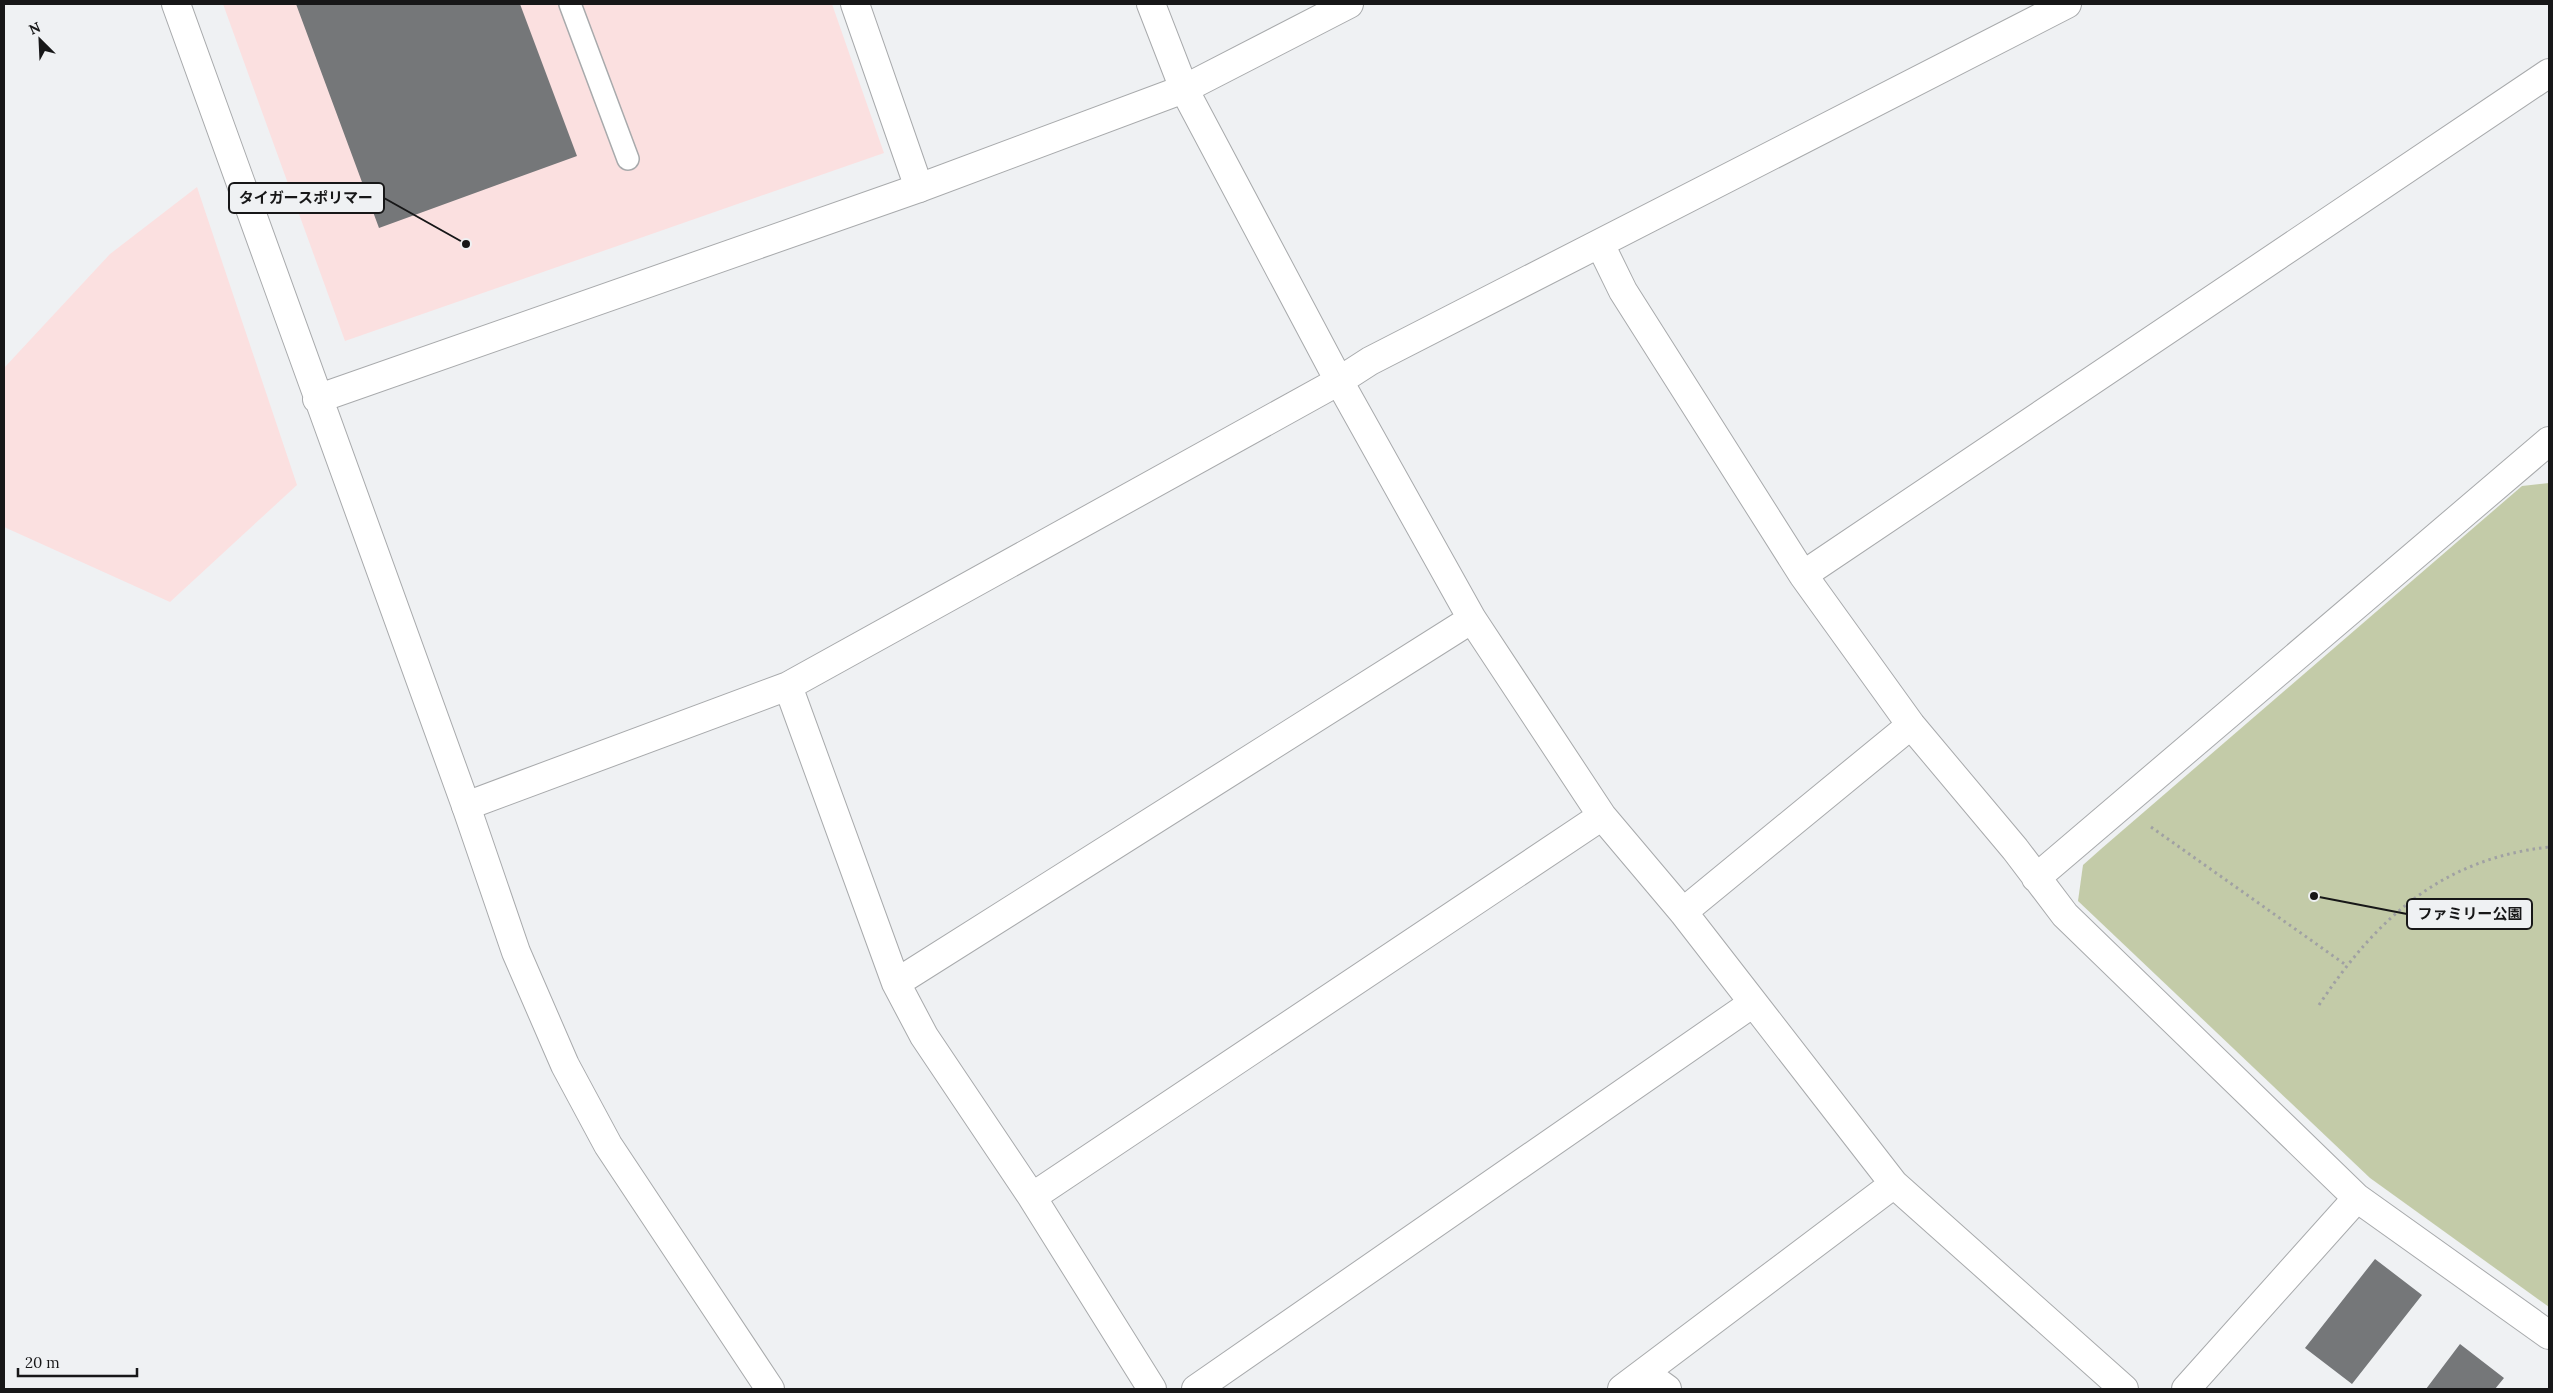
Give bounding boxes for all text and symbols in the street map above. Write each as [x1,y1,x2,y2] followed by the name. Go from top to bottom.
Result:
[15,15,65,65] north arrow
[26,18,43,39] text: N
[229,183,384,213] callout: タイガースポリマー
[239,188,373,207] text: タイガースポリマー
[2407,899,2532,929] callout: ファミリー公園
[2417,904,2523,923] text: ファミリー公園
[18,1346,136,1378] scale bar
[25,1353,60,1372] text: 20 m

